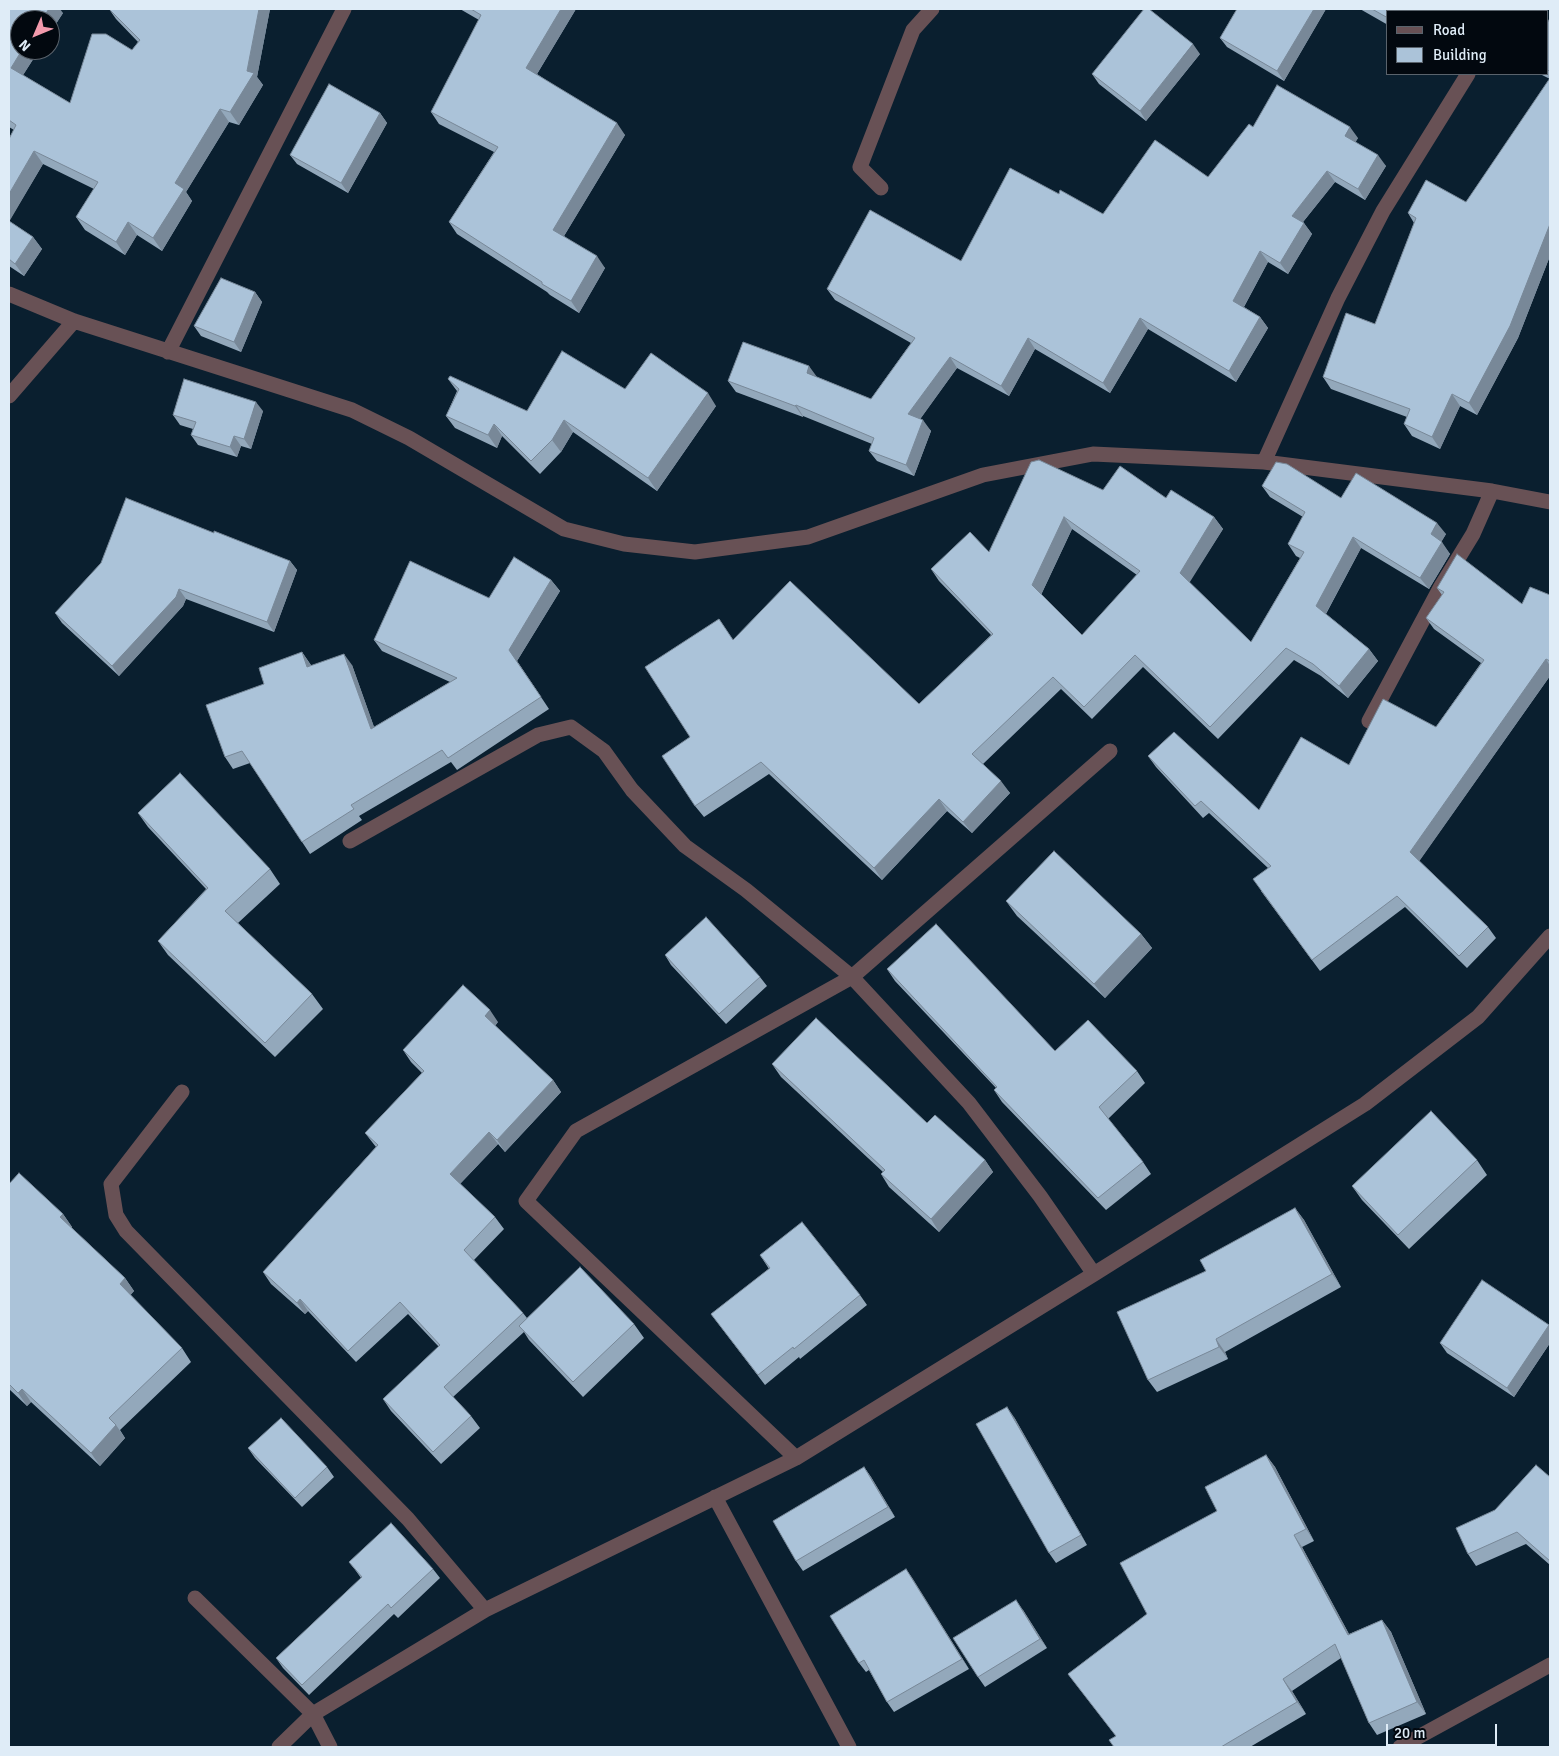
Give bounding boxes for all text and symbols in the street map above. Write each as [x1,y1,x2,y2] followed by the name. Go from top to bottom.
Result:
[10,10,60,60] north arrow
[1386,10,1549,75] legend
[1433,21,1465,39] text: Road
[15,36,34,55] text: N
[1433,46,1487,64] text: Building
[1389,1714,1500,1746] scale bar
[1394,1724,1425,1742] text: 20 m

